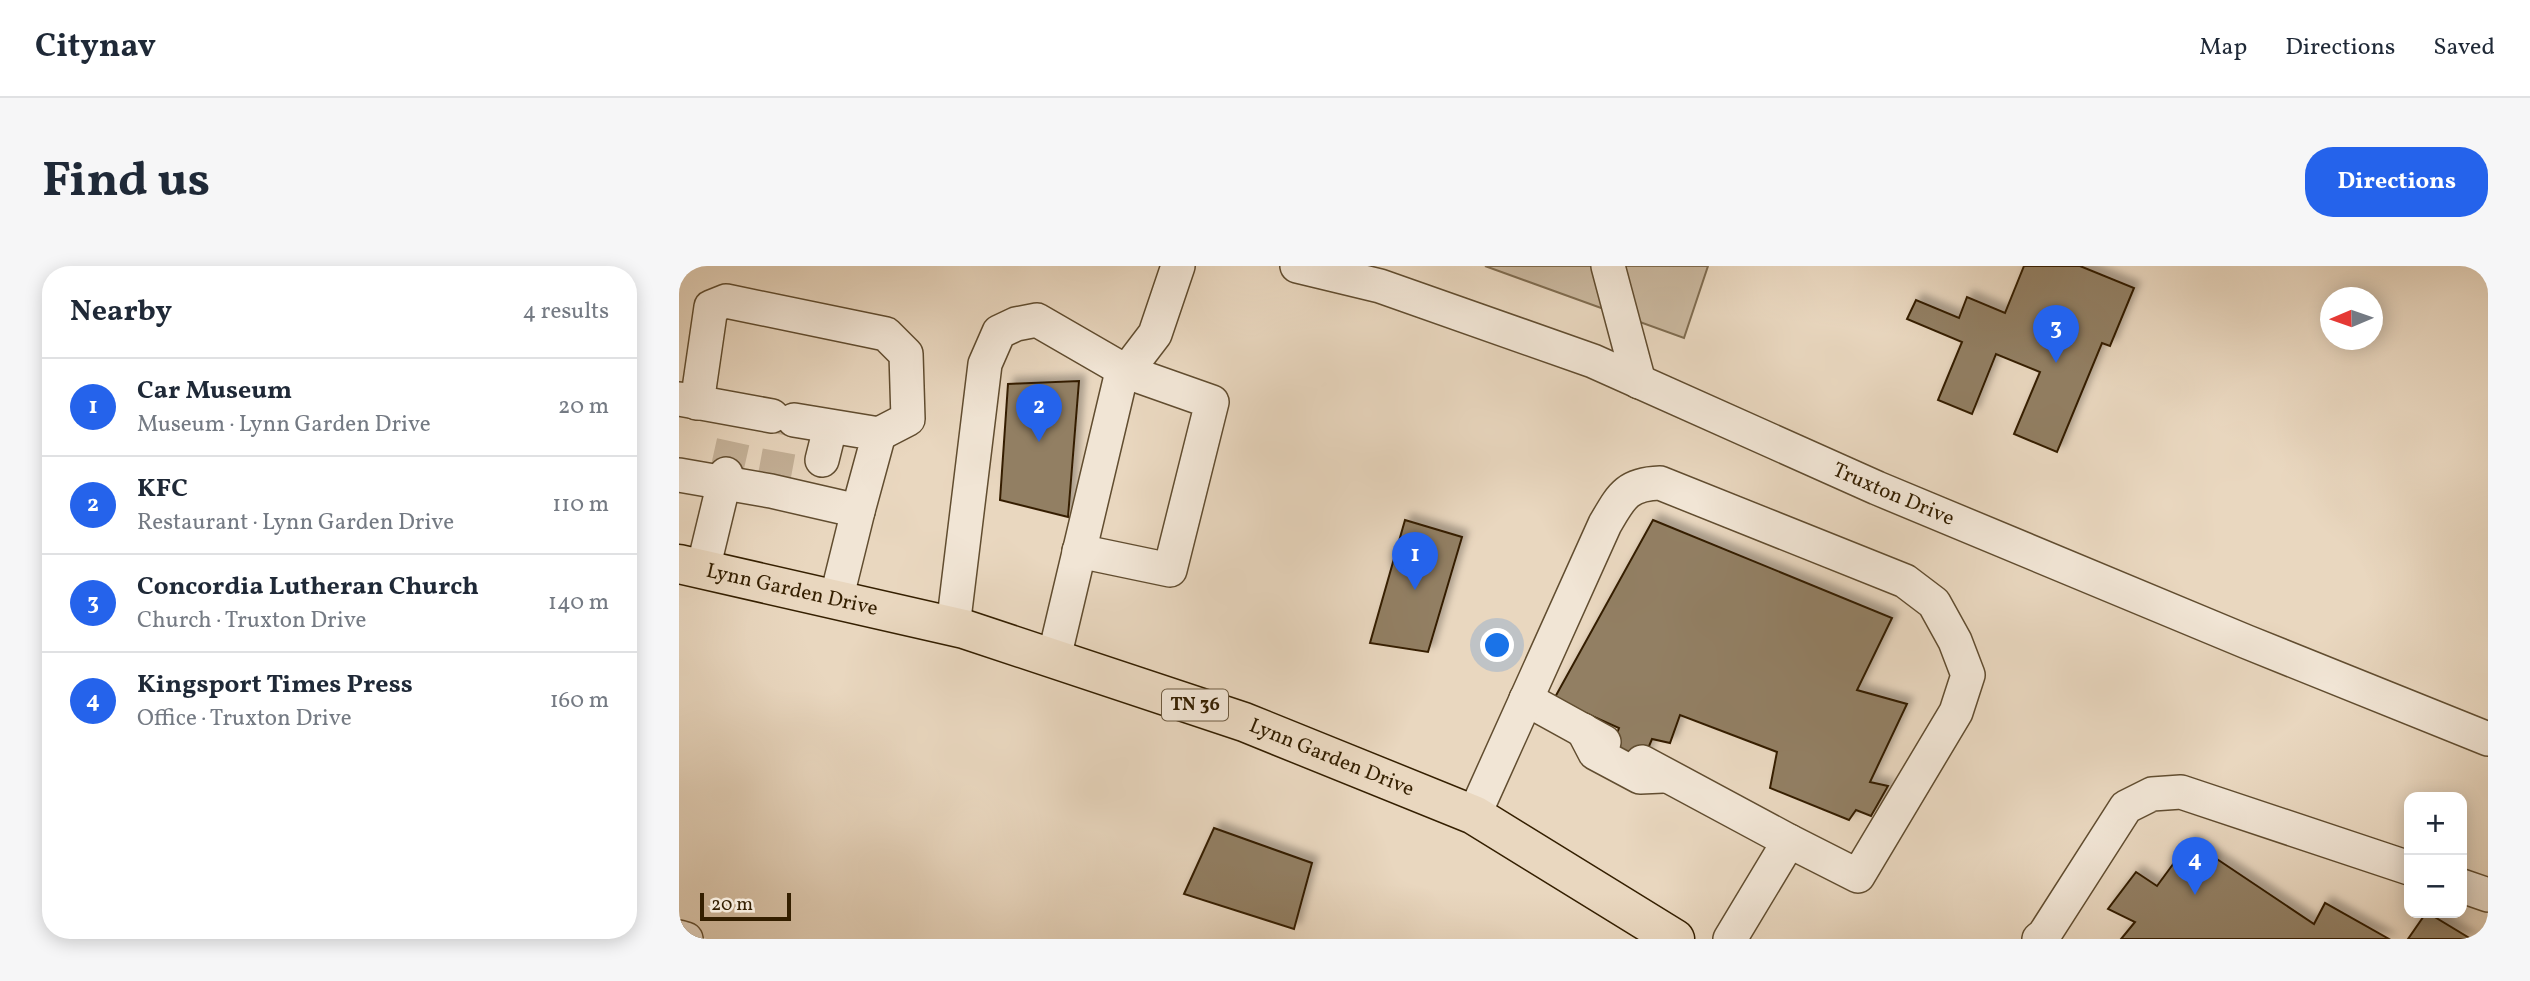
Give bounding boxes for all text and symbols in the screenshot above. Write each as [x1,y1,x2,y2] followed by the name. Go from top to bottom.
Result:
[35,25,156,71] text: Citynav
[2199,31,2247,65] text: Map
[2285,31,2395,65] text: Directions
[2433,31,2495,65] text: Saved
[2305,147,2488,217] button: Directions
[42,148,210,217] text: Find us
[2320,287,2383,350] north arrow
[70,291,172,333] text: Nearby
[523,296,609,328] text: 4 results
[2033,305,2079,363] pin: 3
[137,373,292,409] text: Car Museum
[1016,384,1062,442] pin: 2
[88,391,98,423] text: 1
[558,391,609,423] text: 20 m
[137,409,431,441] text: Museum · Lynn Garden Drive
[1828,456,1959,533] street label: Truxton Drive
[137,471,188,507] text: KFC
[87,489,99,521] text: 2
[552,489,609,521] text: 110 m
[137,507,454,539] text: Restaurant · Lynn Garden Drive
[1392,532,1438,590] pin: 1
[703,556,881,623] street label: Lynn Garden Drive
[137,569,479,605] text: Concordia Lutheran Church
[87,587,99,619] text: 3
[548,587,609,619] text: 140 m
[137,605,366,637] text: Church · Truxton Drive
[1480,628,1514,662] your location
[137,667,413,703] text: Kingsport Times Press
[86,685,100,717] text: 4
[550,685,609,717] text: 160 m
[1162,690,1228,720] road number: TN 36
[137,703,352,735] text: Office · Truxton Drive
[1245,711,1419,804] street label: Lynn Garden Drive
[2404,792,2467,918] map controls
[2404,792,2467,855] button: +
[2172,837,2218,895] pin: 4
[2404,855,2467,918] button: −
[700,890,791,922] scale bar
[711,892,753,918] text: 20 m

